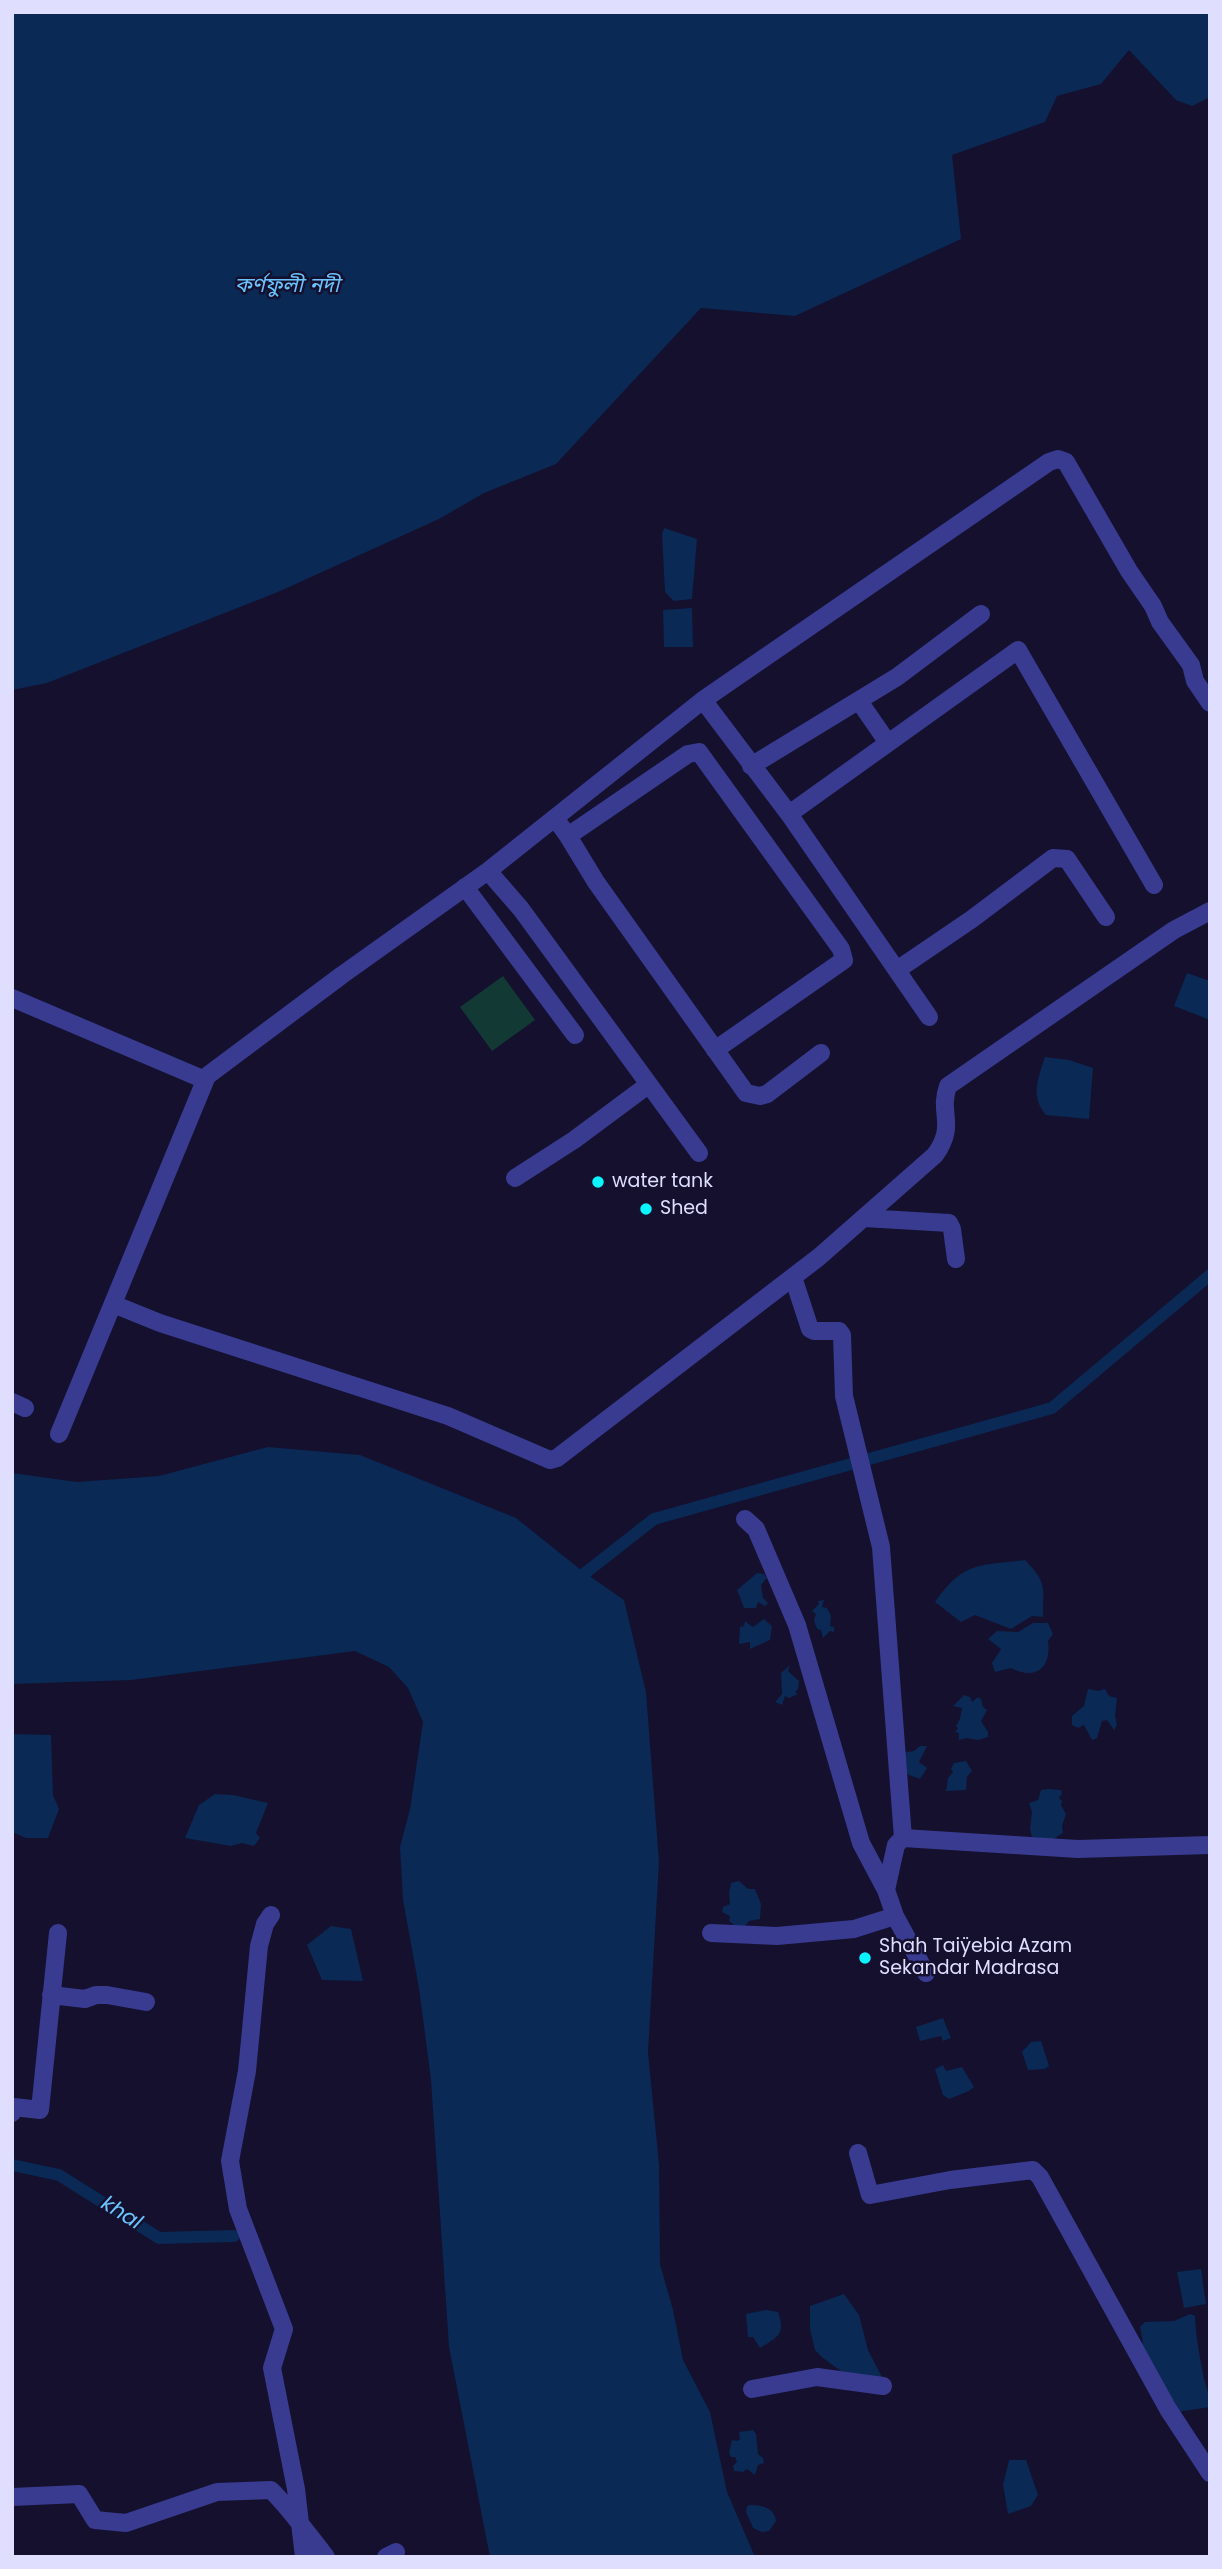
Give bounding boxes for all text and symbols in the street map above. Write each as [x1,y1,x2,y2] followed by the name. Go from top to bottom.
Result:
[235,274,339,300] water label: কর্ণফুলী নদী
[612,1171,713,1193] place label: water tank
[590,1174,606,1190] marker: water tank
[660,1198,708,1220] place label: Shed
[638,1201,654,1217] marker: Shed
[879,1936,1072,1980] place label: Shah Taiÿebia Azam Sekandar Madrasa
[857,1950,873,1966] marker: Shah Taiÿebia Azam Sekandar Madrasa
[96,2192,146,2236] water label: khal

